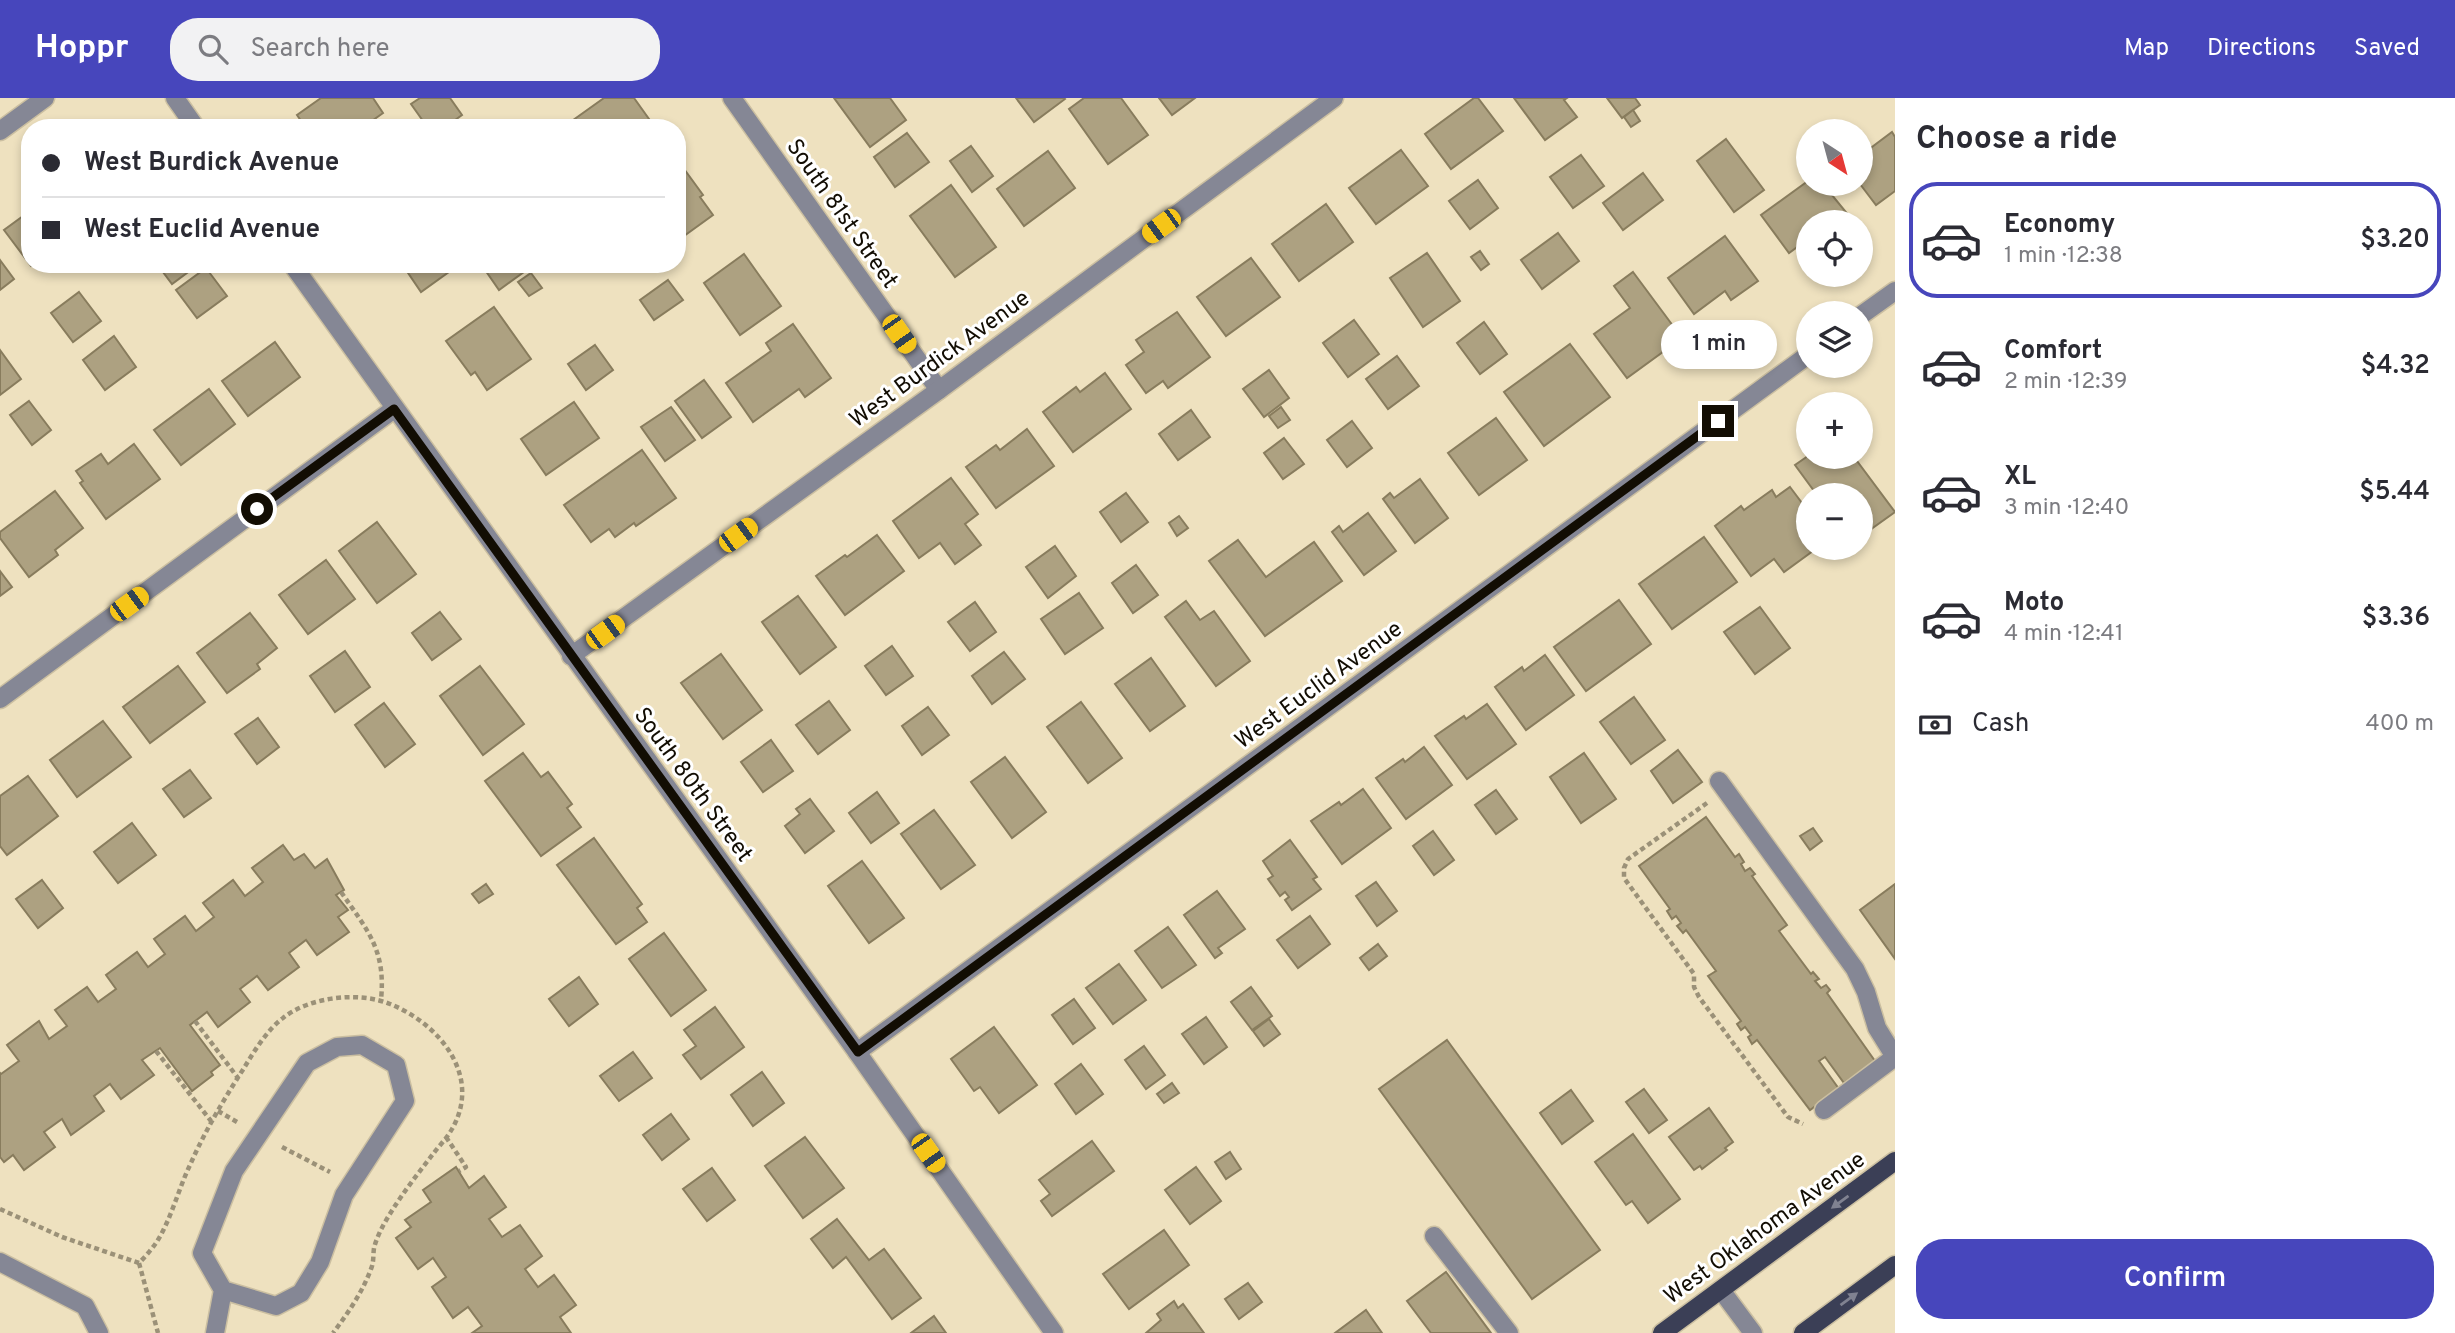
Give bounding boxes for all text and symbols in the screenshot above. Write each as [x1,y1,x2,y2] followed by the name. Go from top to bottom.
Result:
[170,18,660,81] search box
[35,28,128,70] text: Hoppr
[194,30,232,68] icon: search
[250,33,389,66] text: Search here
[2124,34,2169,64] text: Map
[2207,34,2316,64] text: Directions
[2354,34,2420,64] text: Saved
[1796,119,1872,196] north arrow
[1796,119,1873,560] map controls
[1916,120,2117,160] text: Choose a ride
[779,134,903,295] street label: South 81st Street
[84,147,339,180] text: West Burdick Avenue
[1138,205,1185,247] car
[1920,209,1983,272] icon: car
[2004,209,2115,242] text: Economy
[1796,210,1873,287] button: locate
[84,214,320,247] text: West Euclid Avenue
[2360,224,2430,257] text: $3.20
[2004,242,2123,271] text: 1 min · 12:38
[845,285,1036,435] street label: West Burdick Avenue
[1796,301,1873,378] button: layers
[879,311,920,357] car
[1660,320,1776,368] callout: 1 min
[1692,330,1746,359] text: 1 min
[1920,335,1983,398] icon: car
[2004,335,2102,368] text: Comfort
[2361,350,2430,383] text: $4.32
[2004,368,2128,397] text: 2 min · 12:39
[1796,392,1873,469] button: +
[1702,405,1734,437] route end
[1920,461,1983,524] icon: car
[2004,461,2036,494] text: XL
[2359,476,2430,509] text: $5.44
[1796,483,1873,560] button: −
[241,493,273,525] route start
[2004,494,2129,523] text: 3 min · 12:40
[715,514,762,556] car
[106,583,153,625] car
[1920,587,1983,650] icon: car
[2004,587,2064,620] text: Moto
[2362,602,2430,635] text: $3.36
[582,611,629,653] car
[1230,616,1409,757] street label: West Euclid Avenue
[2004,620,2123,649] text: 4 min · 12:41
[626,702,758,869] street label: South 80th Street
[1916,706,1954,744] icon: cash
[1972,708,2029,741] text: Cash
[2365,710,2434,739] text: 400 m
[908,1130,949,1176] car
[1659,1146,1872,1312] street label: West Oklahoma Avenue
[1831,1194,1849,1208] one-way arrow
[1916,1239,2434,1319] button: Confirm
[1840,1292,1858,1306] one-way arrow

